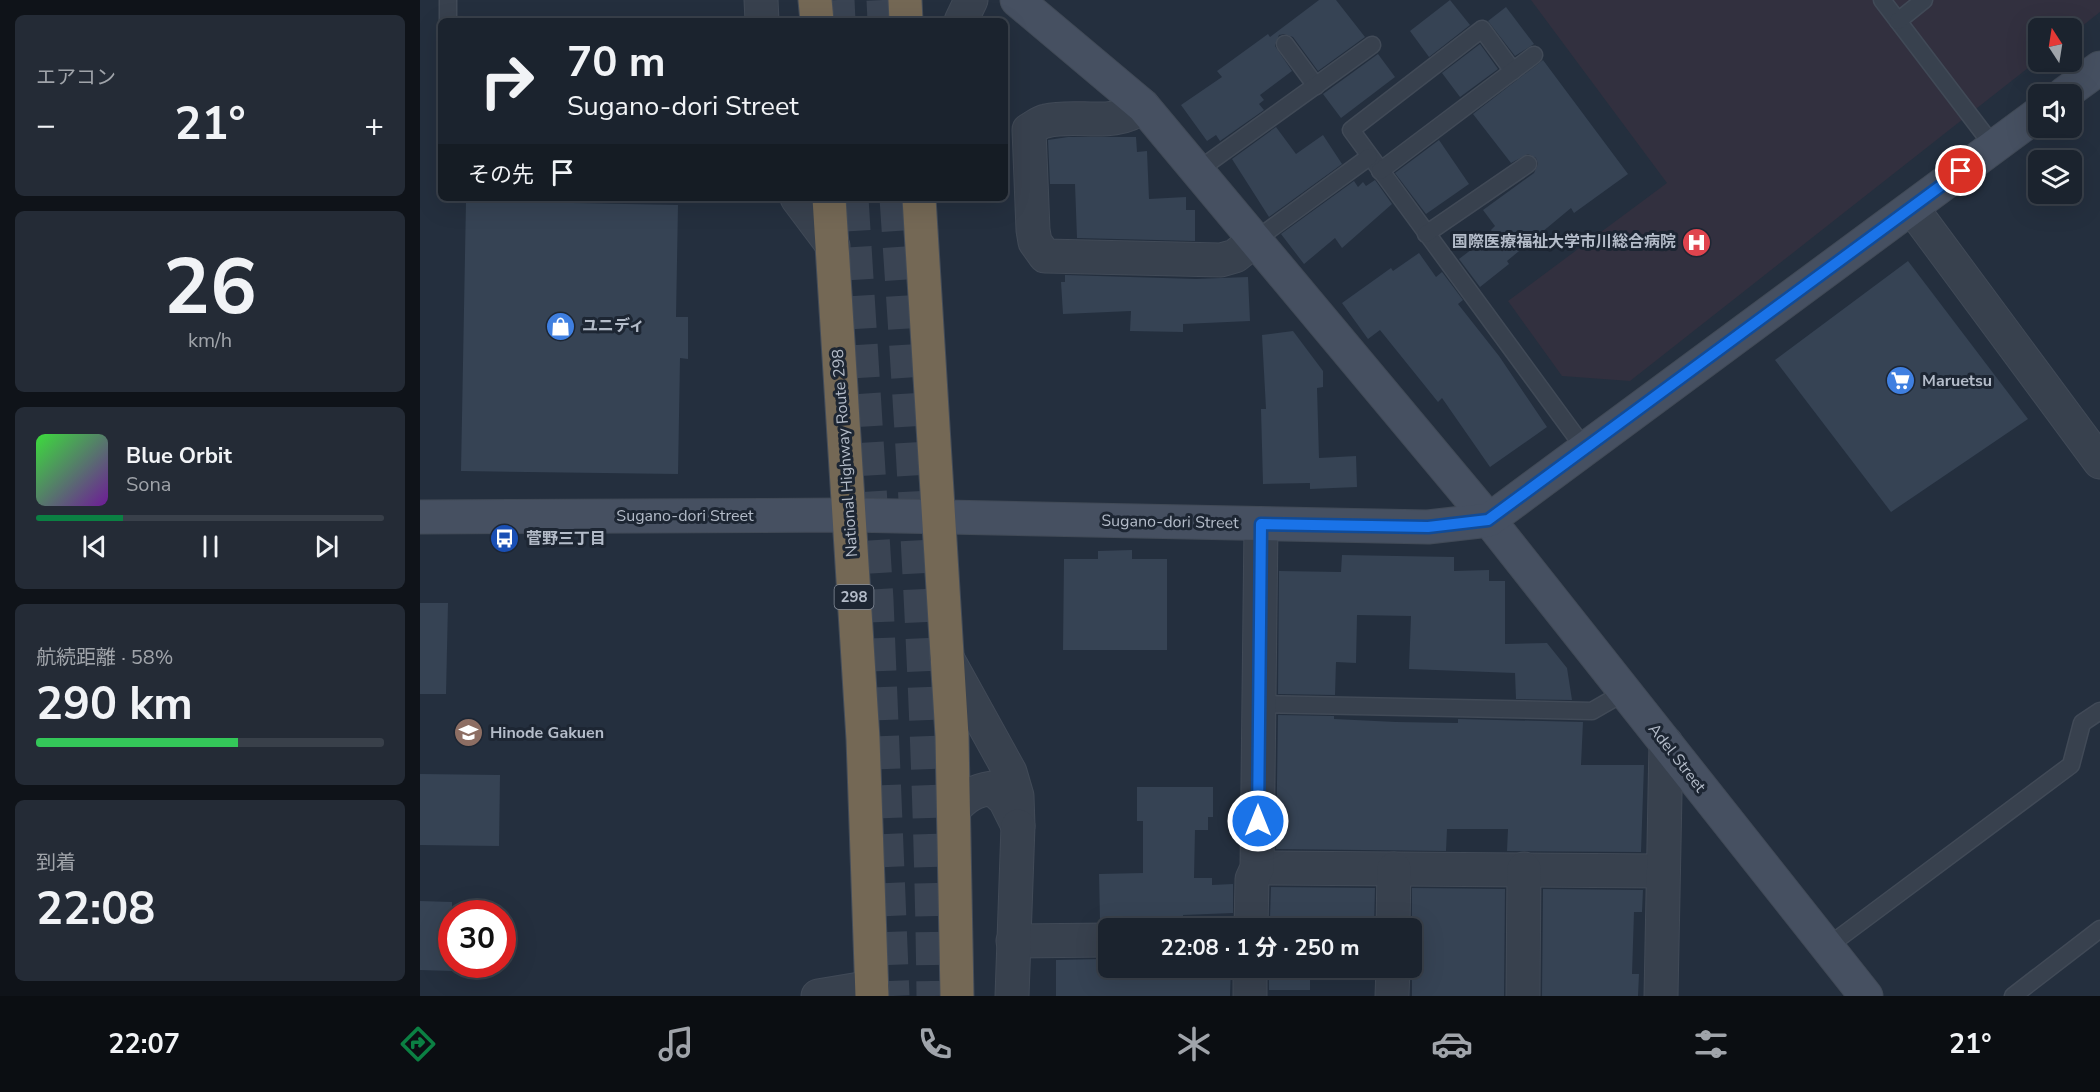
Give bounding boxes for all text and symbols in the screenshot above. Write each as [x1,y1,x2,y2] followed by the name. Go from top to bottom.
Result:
[2028,18,2082,72] north arrow
[2028,18,2082,204] map controls
[567,34,666,91] text: 70 m
[468,42,546,120] icon: right
[36,64,116,91] text: エアコン
[2028,84,2082,138] button: sound
[567,88,799,125] text: Sugano-dori Street
[174,94,246,155] text: 21°
[36,103,56,148] text: −
[364,103,384,148] text: +
[1935,145,1986,196] pin
[2028,150,2082,204] button: layers
[1944,154,1977,187] icon: arrive
[546,156,579,189] icon: arrive
[468,160,534,190] text: その先
[1681,226,1713,258] hospital icon: 国際医療福祉大学市川総合病院
[1452,231,1676,253] place label: 国際医療福祉大学市川総合病院
[163,234,257,341] text: 26
[545,310,577,342] shop icon: ユニディ
[582,315,645,337] place label: ユニディ
[188,327,232,354] text: km/h
[827,348,863,558] street label: National Highway Route 298
[1885,365,1917,397] supermarket icon: Maruetsu
[1922,370,1992,392] place label: Maruetsu
[126,441,232,471] text: Blue Orbit
[126,471,171,498] text: Sona
[616,505,754,527] street label: Sugano-dori Street
[1101,510,1239,534] street label: Sugano-dori Street
[489,523,521,555] bus stop icon: 菅野三丁目
[526,528,606,550] place label: 菅野三丁目
[78,530,111,563] icon: previous
[194,530,227,563] icon: pause
[310,530,343,563] icon: next
[834,585,874,609] road number: 298
[36,644,173,671] text: 航続距離 · 58%
[36,674,193,735] text: 290 km
[453,717,485,749] school or university icon: Hinode Gakuen
[1643,719,1711,797] street label: Adel Street
[490,722,604,744] place label: Hinode Gakuen
[1226,789,1290,853] position arrow
[36,849,76,876] text: 到着
[36,879,155,940] text: 22:08
[438,900,516,978] speed limit sign: 30
[1161,933,1359,963] text: 22:08 · 1 分 · 250 m
[397,1023,439,1065] icon: directions
[655,1023,697,1065] icon: music
[914,1023,956,1065] icon: phone
[1173,1023,1215,1065] icon: climate
[1431,1023,1473,1065] icon: car
[1690,1023,1732,1065] icon: filters
[108,1026,180,1063] text: 22:07
[1949,1026,1992,1063] text: 21°

